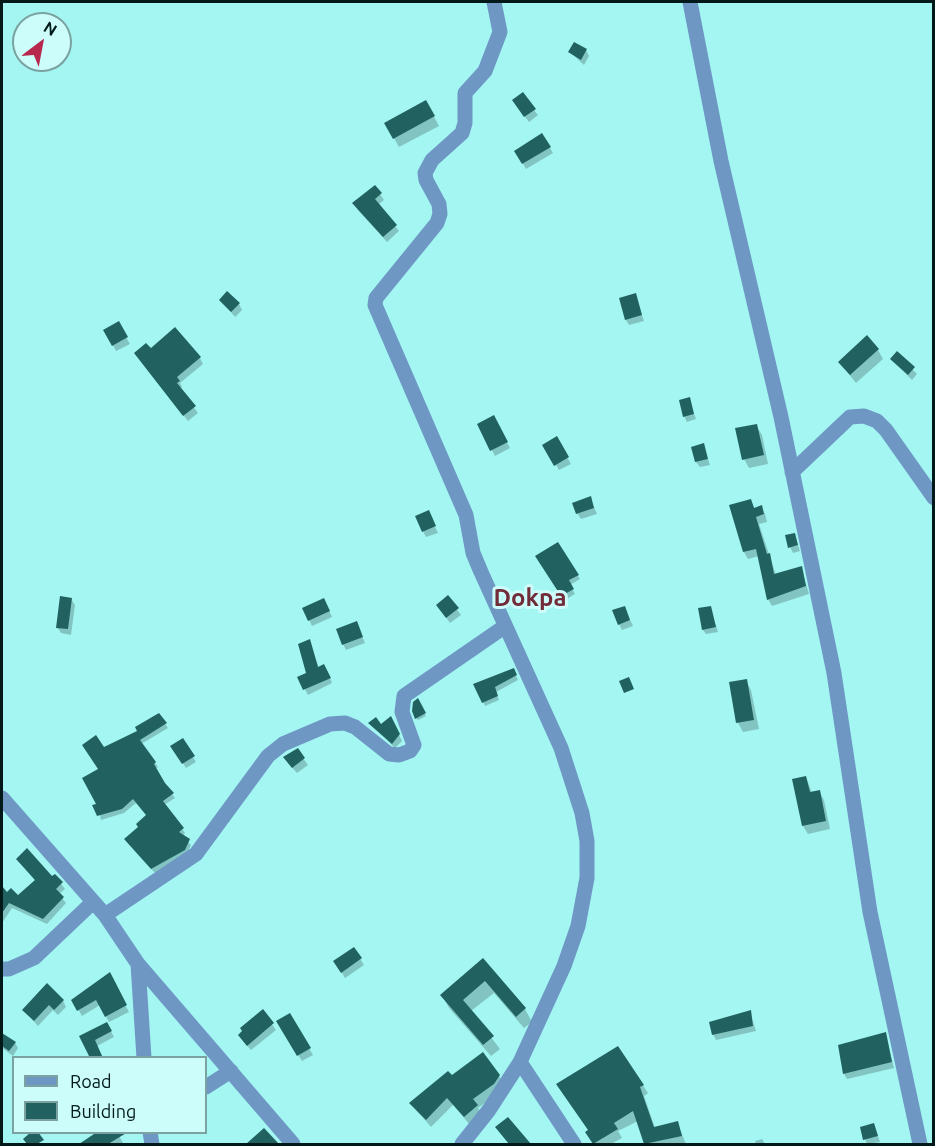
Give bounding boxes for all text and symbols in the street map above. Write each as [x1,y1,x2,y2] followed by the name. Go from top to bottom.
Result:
[12,12,72,72] north arrow
[41,18,60,39] text: N
[494,584,566,612] district label: Dokpa
[12,1056,207,1134] legend
[70,1071,112,1091] text: Road
[70,1101,136,1121] text: Building

